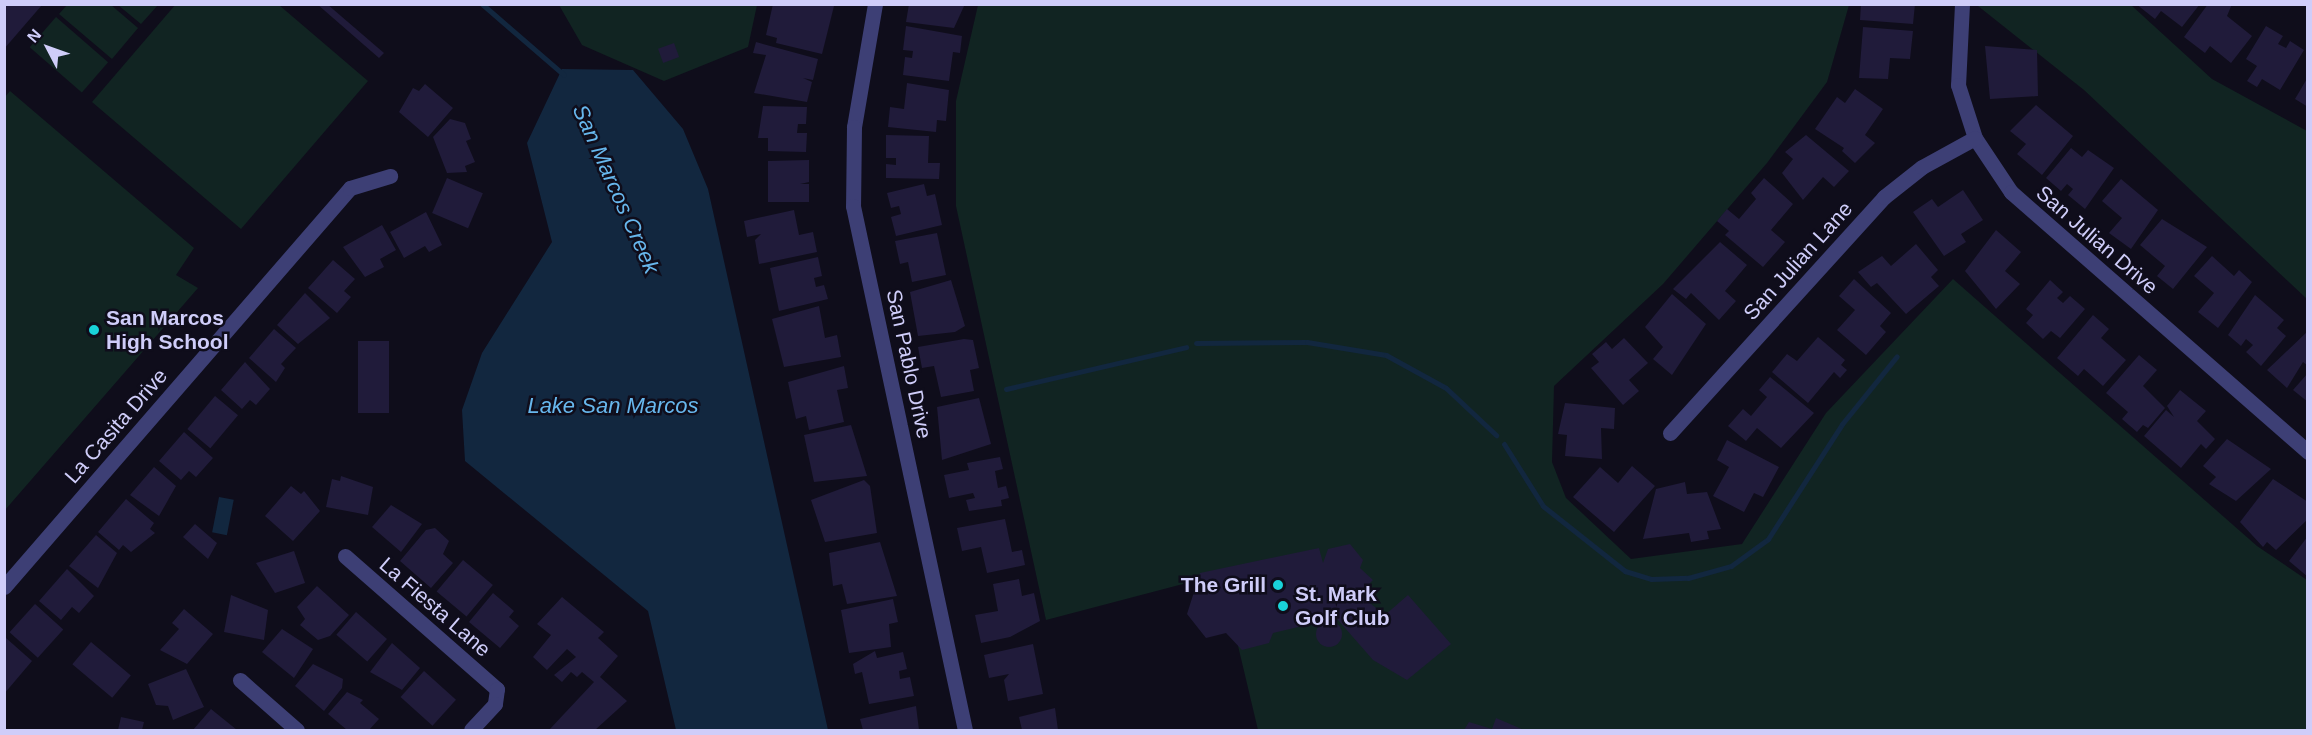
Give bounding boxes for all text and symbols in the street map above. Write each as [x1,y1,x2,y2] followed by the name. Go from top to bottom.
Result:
[18,18,78,78] north arrow
[24,26,44,46] text: N
[567,100,665,278] water label: San Marcos Creek
[2031,180,2163,300] street label: San Julian Drive
[1738,197,1858,325] street label: San Julian Lane
[881,287,937,441] street label: San Pablo Drive
[106,305,228,355] place label: San Marcos High School
[87,323,101,337] marker: San Marcos High School
[59,364,173,488] street label: La Casita Drive
[527,393,699,419] water label: Lake San Marcos
[374,552,496,662] street label: La Fiesta Lane
[1181,572,1266,598] place label: The Grill
[1271,578,1285,592] marker: The Grill
[1295,581,1389,631] place label: St. Mark Golf Club
[1276,599,1290,613] marker: St. Mark Golf Club

